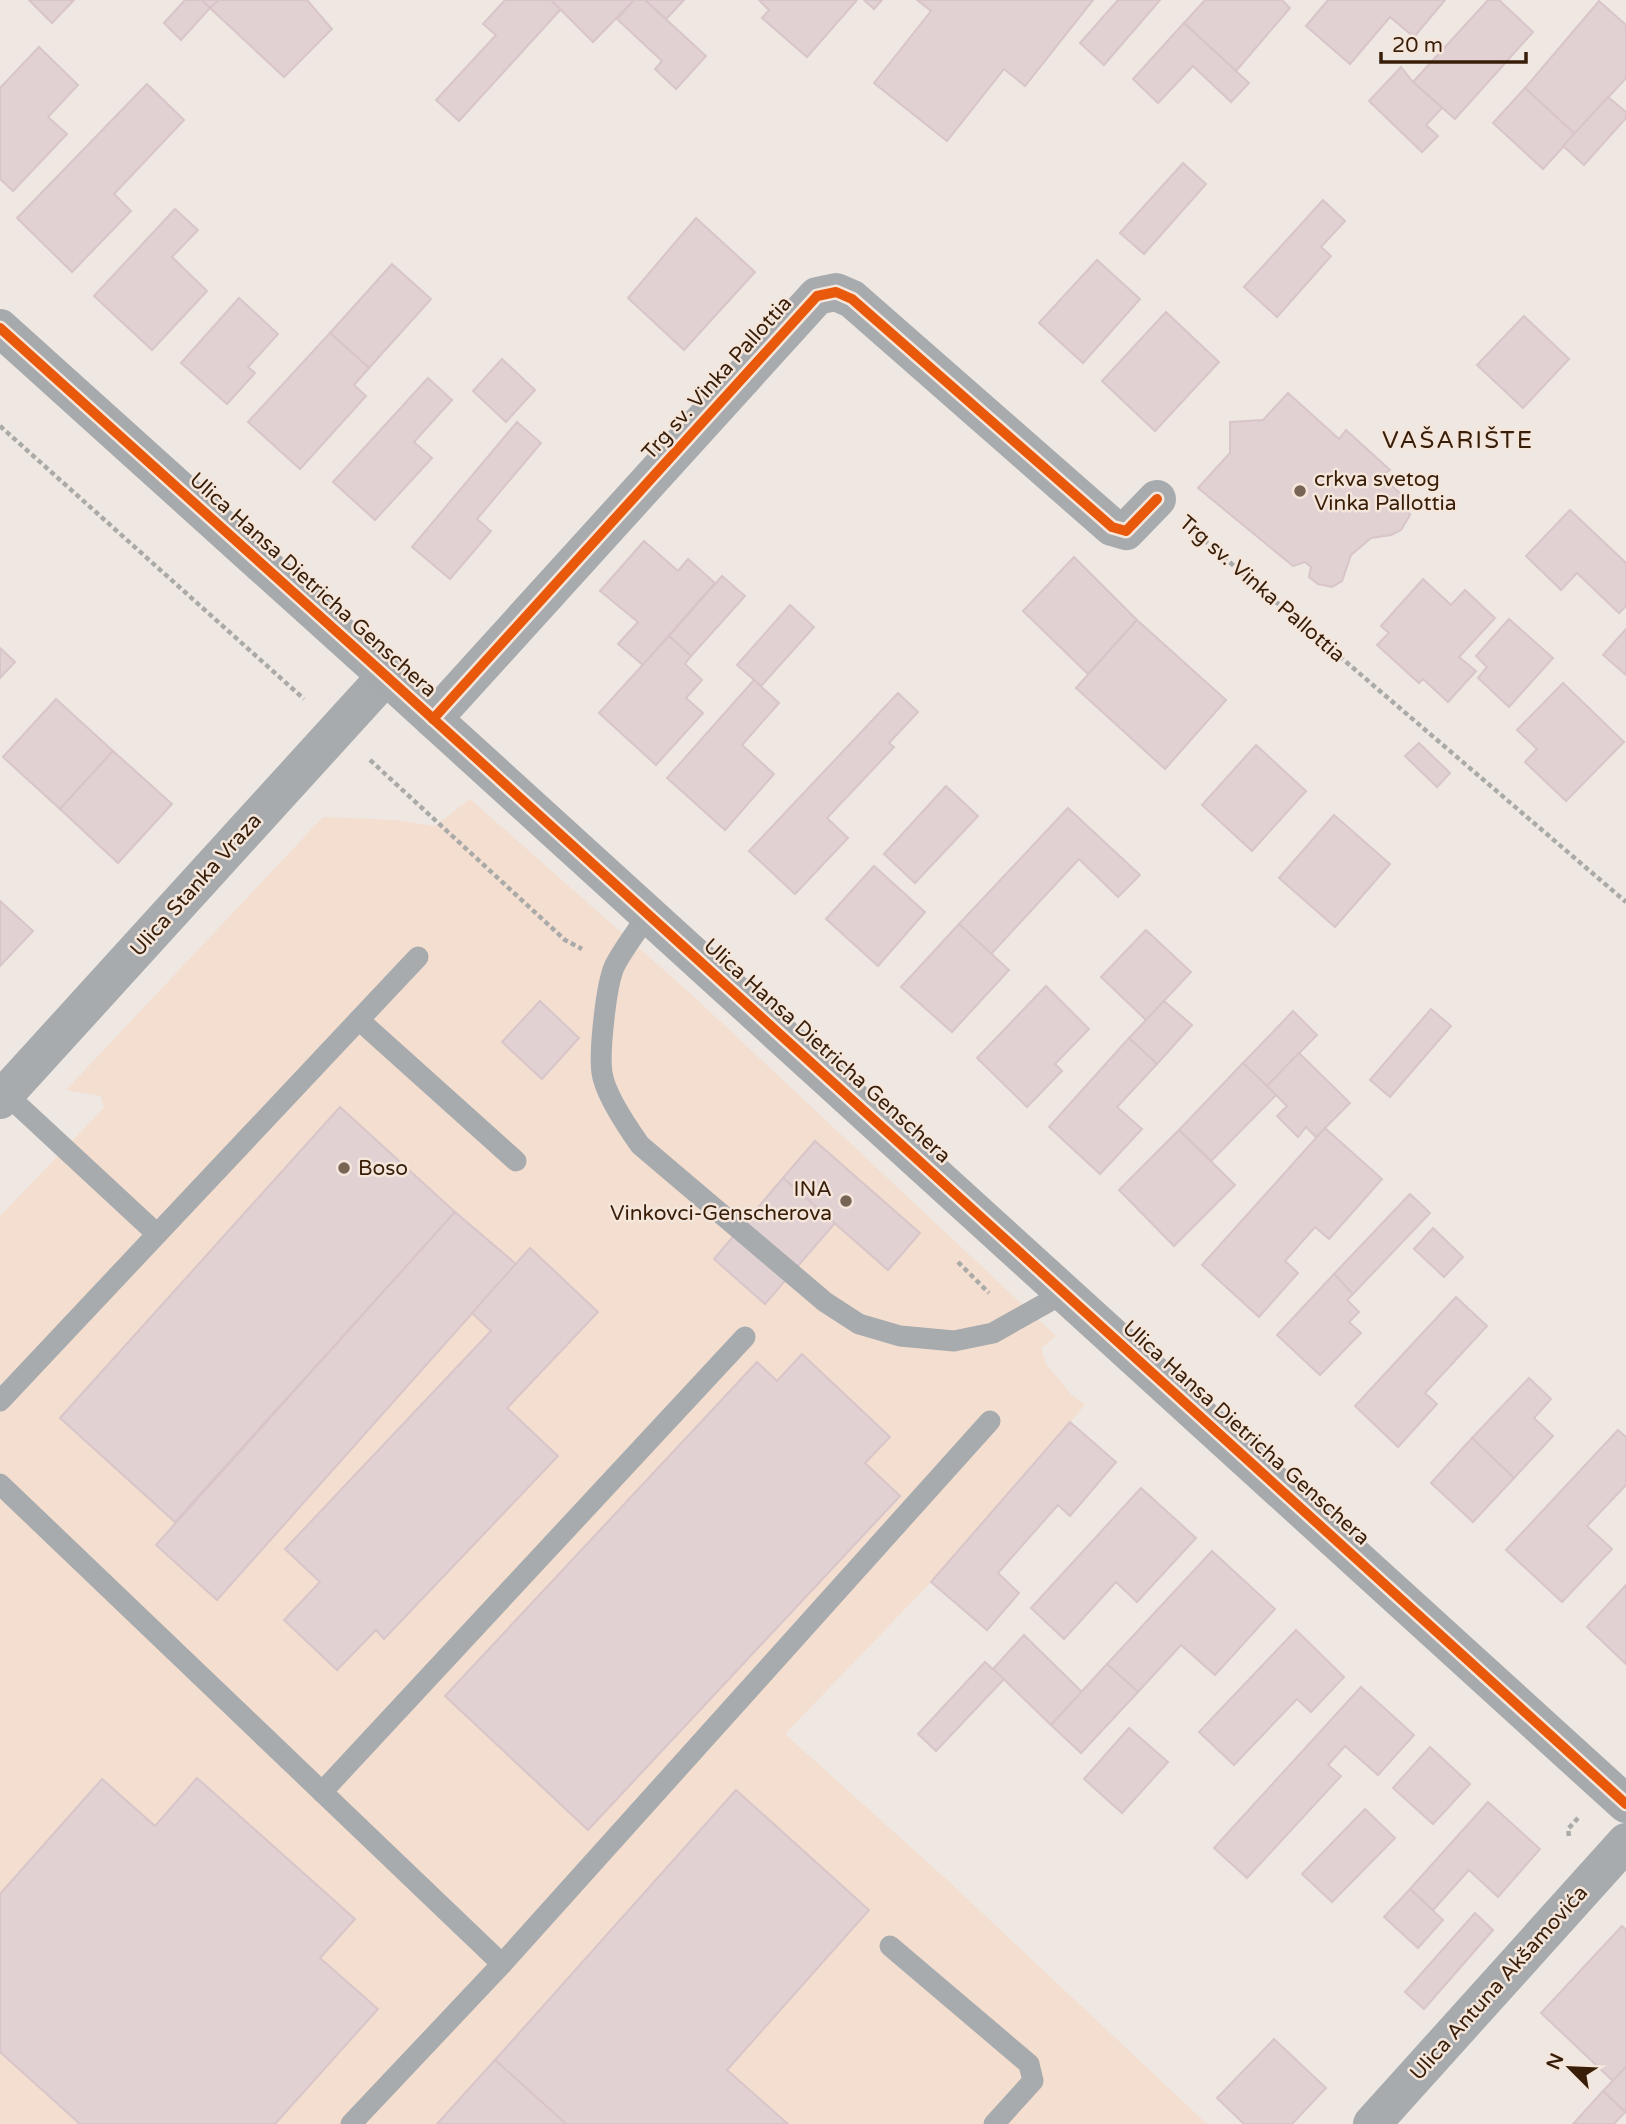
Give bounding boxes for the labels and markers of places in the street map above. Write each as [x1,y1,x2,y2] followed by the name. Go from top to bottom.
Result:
[1314,467,1456,516] place label: crkva svetog Vinka Pallottia
[1292,483,1308,499] marker: crkva svetog Vinka Pallottia
[358,1156,408,1181] place label: Boso
[336,1160,352,1176] marker: Boso
[610,1177,832,1226] place label: INA Vinkovci-Genscherova
[838,1193,854,1209] marker: INA Vinkovci-Genscherova

